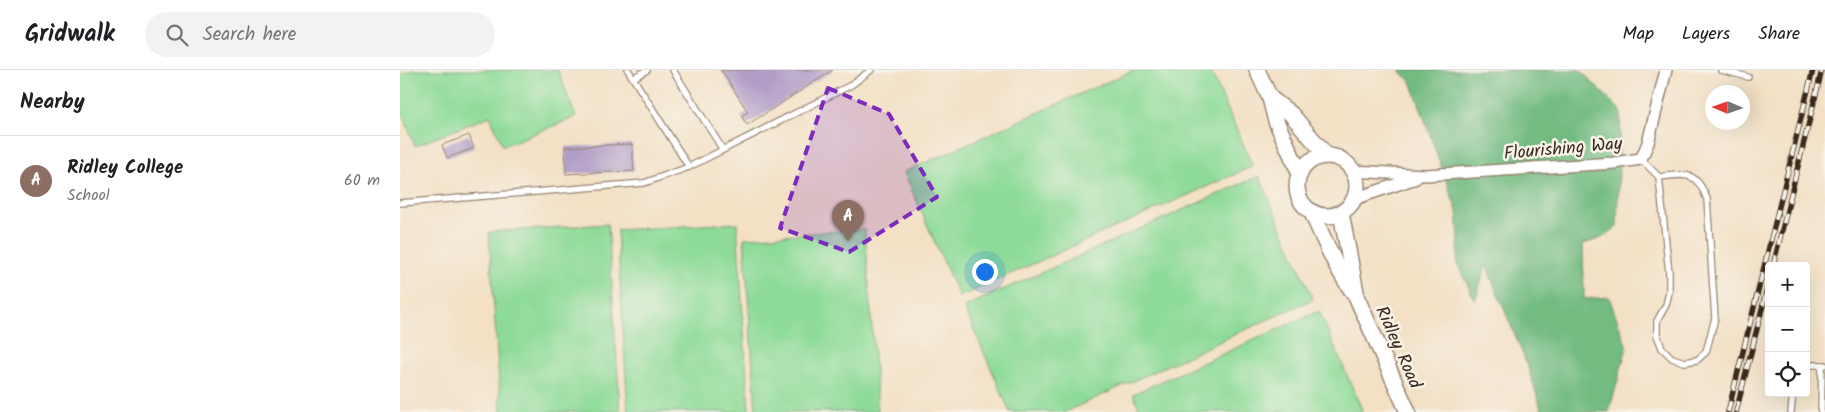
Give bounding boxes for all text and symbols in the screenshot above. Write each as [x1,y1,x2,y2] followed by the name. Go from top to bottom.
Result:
[145,12,495,57] search box
[25,15,115,54] text: Gridwalk
[203,20,296,50] text: Search here
[1623,20,1654,49] text: Map
[1682,20,1730,49] text: Layers
[1758,20,1800,49] text: Share
[163,21,191,49] icon: search
[1705,85,1750,130] north arrow
[20,86,85,119] text: Nearby
[1503,130,1624,169] street label: Flourishing Way
[67,153,183,183] text: Ridley College
[31,168,41,193] text: A
[344,168,380,193] text: 60 m
[67,183,110,208] text: School
[832,200,864,241] pin: A
[972,259,998,285] your location
[1765,262,1810,397] map controls
[1765,262,1810,307] button: +
[1366,301,1429,395] street label: Ridley Road
[1765,307,1810,352] button: −
[1765,352,1810,397] button: locate

